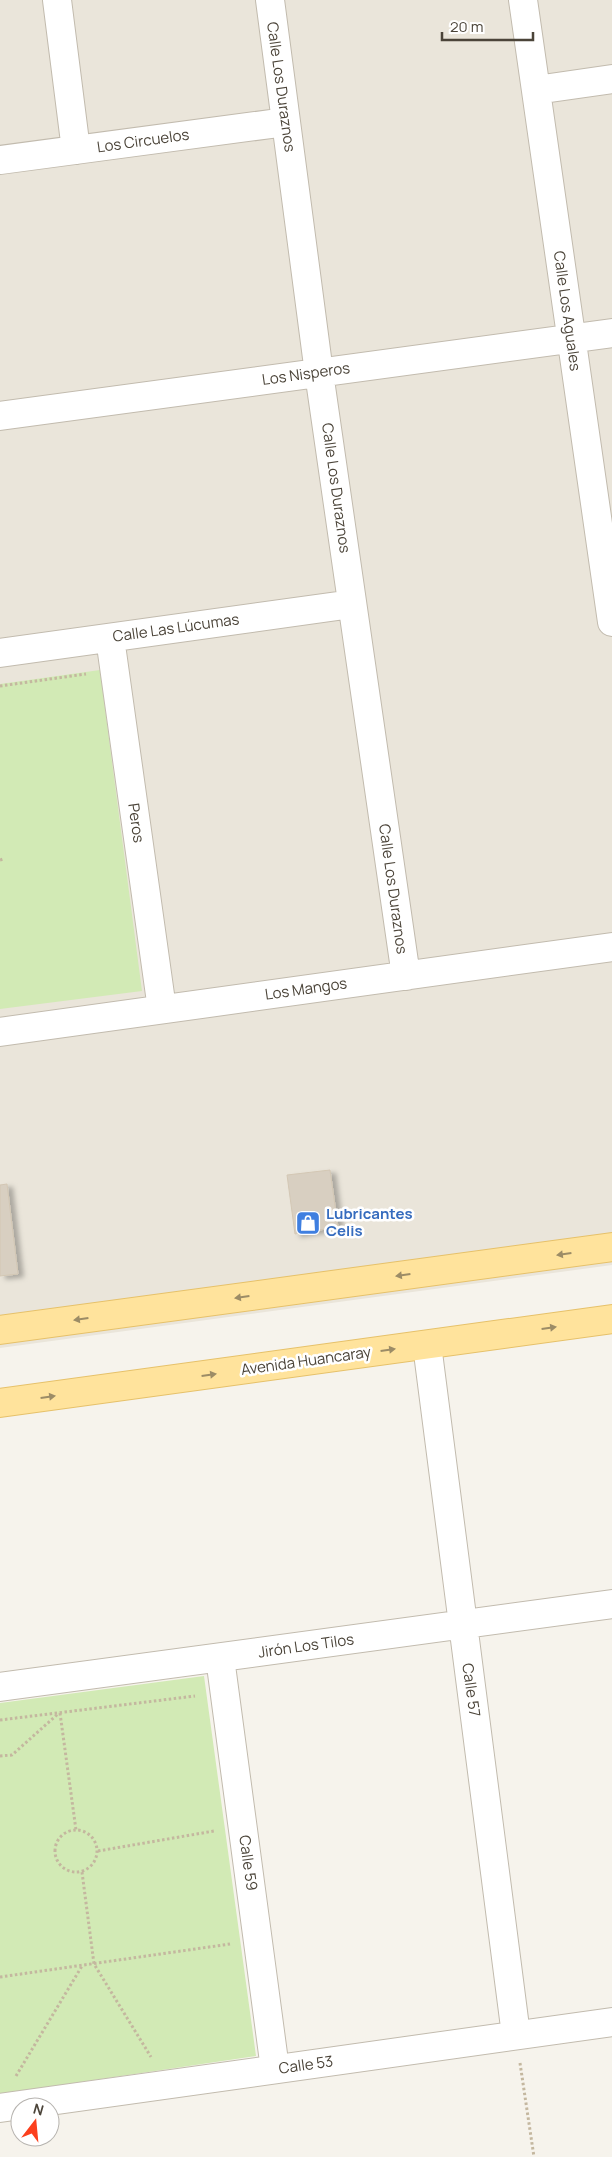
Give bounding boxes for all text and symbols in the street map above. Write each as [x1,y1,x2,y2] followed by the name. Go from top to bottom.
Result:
[442,10,533,42] scale bar
[450,16,483,37] text: 20 m
[262,21,301,153] street label: Calle Los Duraznos
[95,124,191,157] street label: Los Circuelos
[549,250,586,372] street label: Calle Los Aguales
[261,357,351,390] street label: Los Nisperos
[317,422,356,554] street label: Calle Los Duraznos
[111,608,241,647] street label: Calle Las Lúcumas
[123,802,150,844] street label: Peros
[374,823,413,955] street label: Calle Los Duraznos
[264,972,348,1005] street label: Los Mangos
[326,1203,413,1241] place label: Lubricantes Celis
[295,1210,321,1236] shop icon: Lubricantes Celis
[555,1250,571,1258] one-way arrow
[394,1272,410,1280] one-way arrow
[233,1293,249,1301] one-way arrow
[72,1315,88,1323] one-way arrow
[541,1324,557,1332] one-way arrow
[239,1341,372,1380] street label: Avenida Huancaray
[380,1346,396,1354] one-way arrow
[202,1370,218,1378] one-way arrow
[41,1392,57,1400] one-way arrow
[257,1628,355,1663] street label: Jirón Los Tilos
[457,1662,486,1718] street label: Calle 57
[234,1834,263,1892] street label: Calle 59
[277,2050,335,2079] street label: Calle 53
[10,2097,60,2147] north arrow
[31,2099,46,2120] text: N

